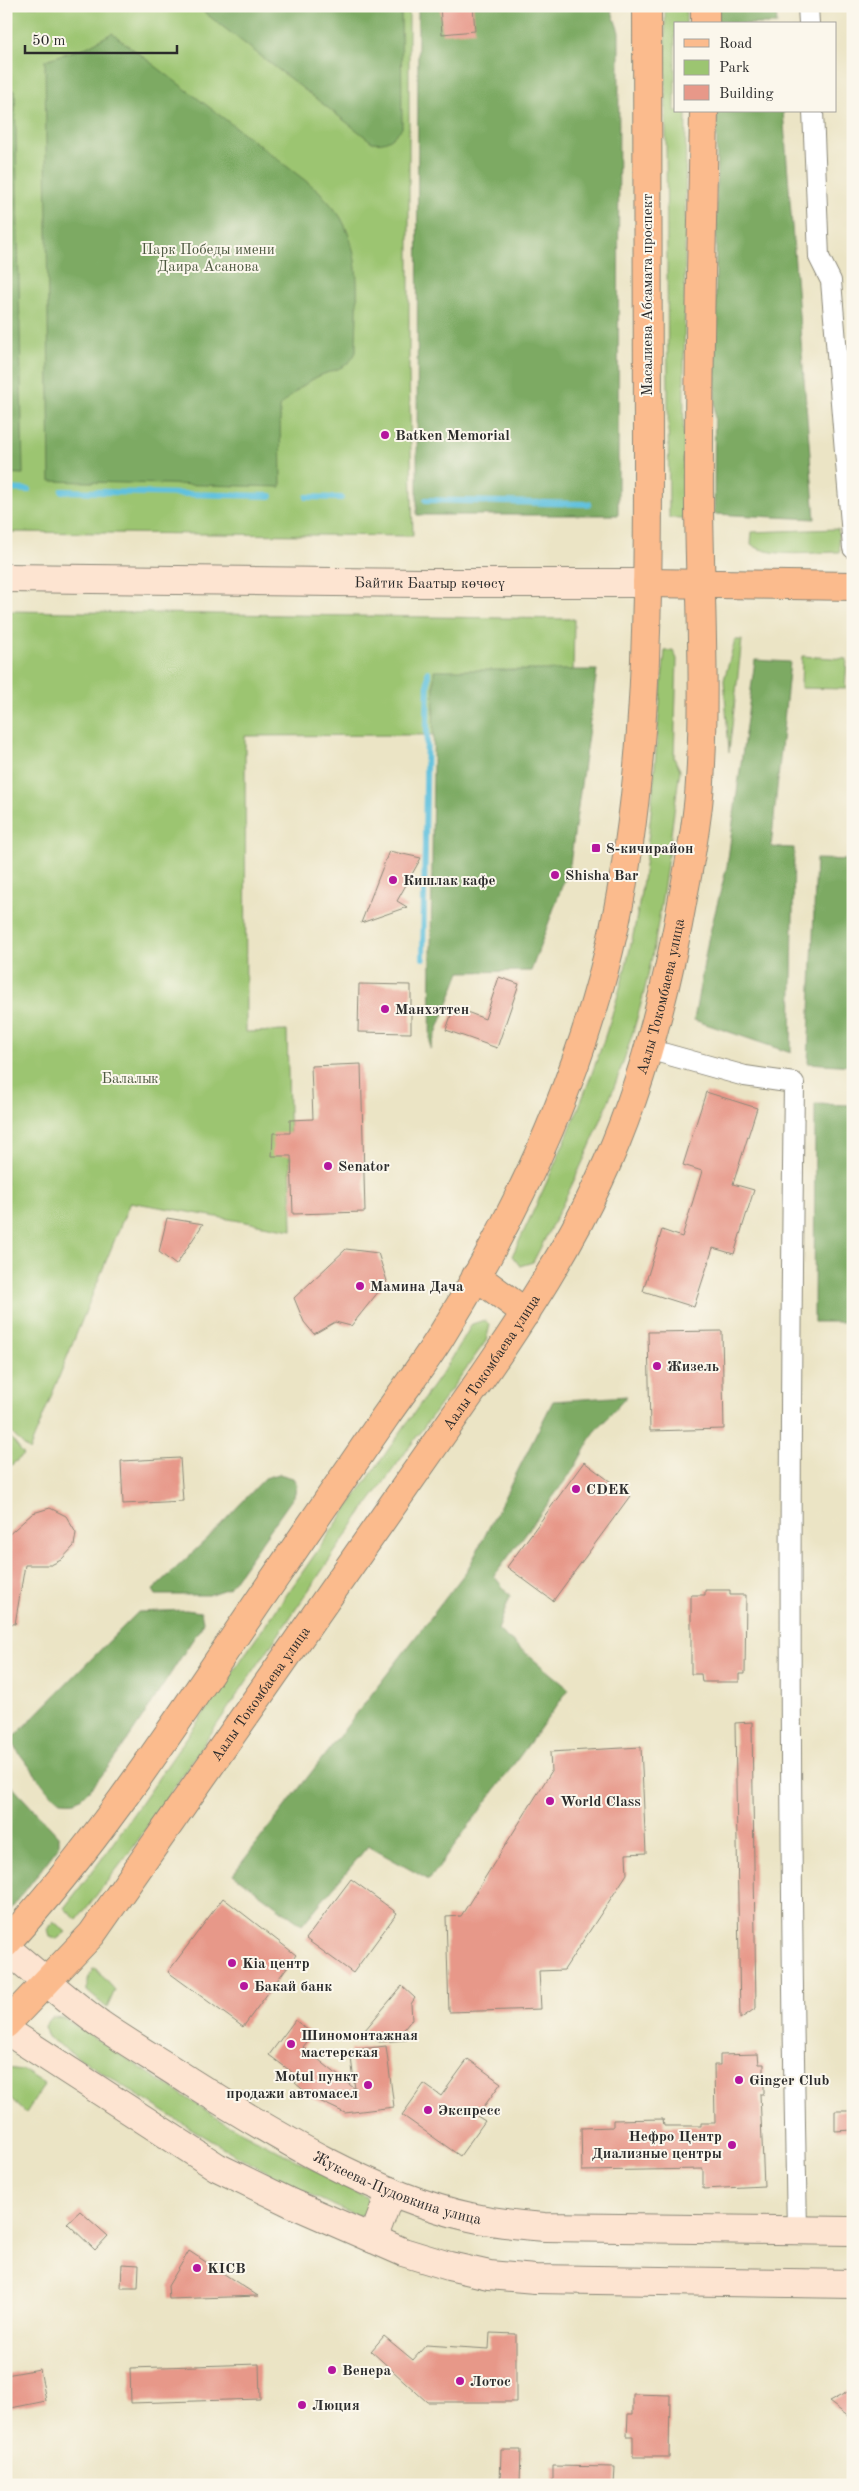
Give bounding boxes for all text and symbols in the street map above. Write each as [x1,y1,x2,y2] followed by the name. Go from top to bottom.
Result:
[25,22,178,54] scale bar
[674,22,836,112] legend
[32,34,66,49] text: 50 m
[719,37,753,52] text: Road
[719,61,750,76] text: Park
[719,87,774,102] text: Building
[641,194,656,396] street label: Масалиева Абсамата проспект
[141,243,275,275] park label: Парк Победы имени Даира Асанова
[379,429,391,441] marker: Batken Memorial
[395,429,510,444] place label: Batken Memorial
[354,576,506,592] street label: Байтик Баатыр көчөсү
[590,842,602,854] marker: 8-кичирайон
[606,842,694,857] place label: 8-кичирайон
[549,869,561,881] marker: Shisha Bar
[565,869,639,884] place label: Shisha Bar
[387,874,399,886] marker: Кишлак кафе
[403,874,496,889] place label: Кишлак кафе
[635,917,688,1077] street label: Аалы Токомбаева улица
[379,1003,391,1015] marker: Манхэттен
[395,1003,469,1018] place label: Манхэттен
[101,1072,159,1087] park label: Балалык
[322,1160,334,1172] marker: Senator
[338,1160,390,1175] place label: Senator
[354,1280,366,1292] marker: Мамина Дача
[370,1280,464,1295] place label: Мамина Дача
[441,1292,544,1434] street label: Аалы Токомбаева улица
[651,1360,663,1372] marker: Жизель
[667,1360,719,1375] place label: Жизель
[570,1483,582,1495] marker: CDEK
[586,1483,630,1498] place label: CDEK
[209,1624,314,1764] street label: Аалы Токомбаева улица
[544,1795,556,1807] marker: World Class
[560,1795,641,1810] place label: World Class
[226,1957,238,1969] marker: Kia центр
[242,1957,310,1972] place label: Kia центр
[238,1980,250,1992] marker: Бакай банк
[254,1980,332,1995] place label: Бакай банк
[301,2029,418,2061] place label: Шиномонтажная мастерская
[285,2038,297,2050] marker: Шиномонтажная мастерская
[226,2070,358,2102] place label: Motul пункт продажи автомасел
[733,2074,745,2086] marker: Ginger Club
[749,2074,829,2089] place label: Ginger Club
[362,2079,374,2091] marker: Motul пункт продажи автомасел
[422,2104,434,2116] marker: Экспресс
[438,2104,501,2119] place label: Экспресс
[592,2130,722,2162] place label: Нефро Центр Диализные центры
[726,2139,738,2151] marker: Нефро Центр Диализные центры
[310,2150,483,2228] street label: Жукеева-Пудовкина улица
[191,2262,203,2274] marker: KICB
[207,2262,246,2277] place label: KICB
[326,2364,338,2376] marker: Венера
[342,2364,391,2379] place label: Венера
[454,2375,466,2387] marker: Лотос
[470,2375,511,2390] place label: Лотос
[296,2399,308,2411] marker: Люция
[312,2399,360,2414] place label: Люция

